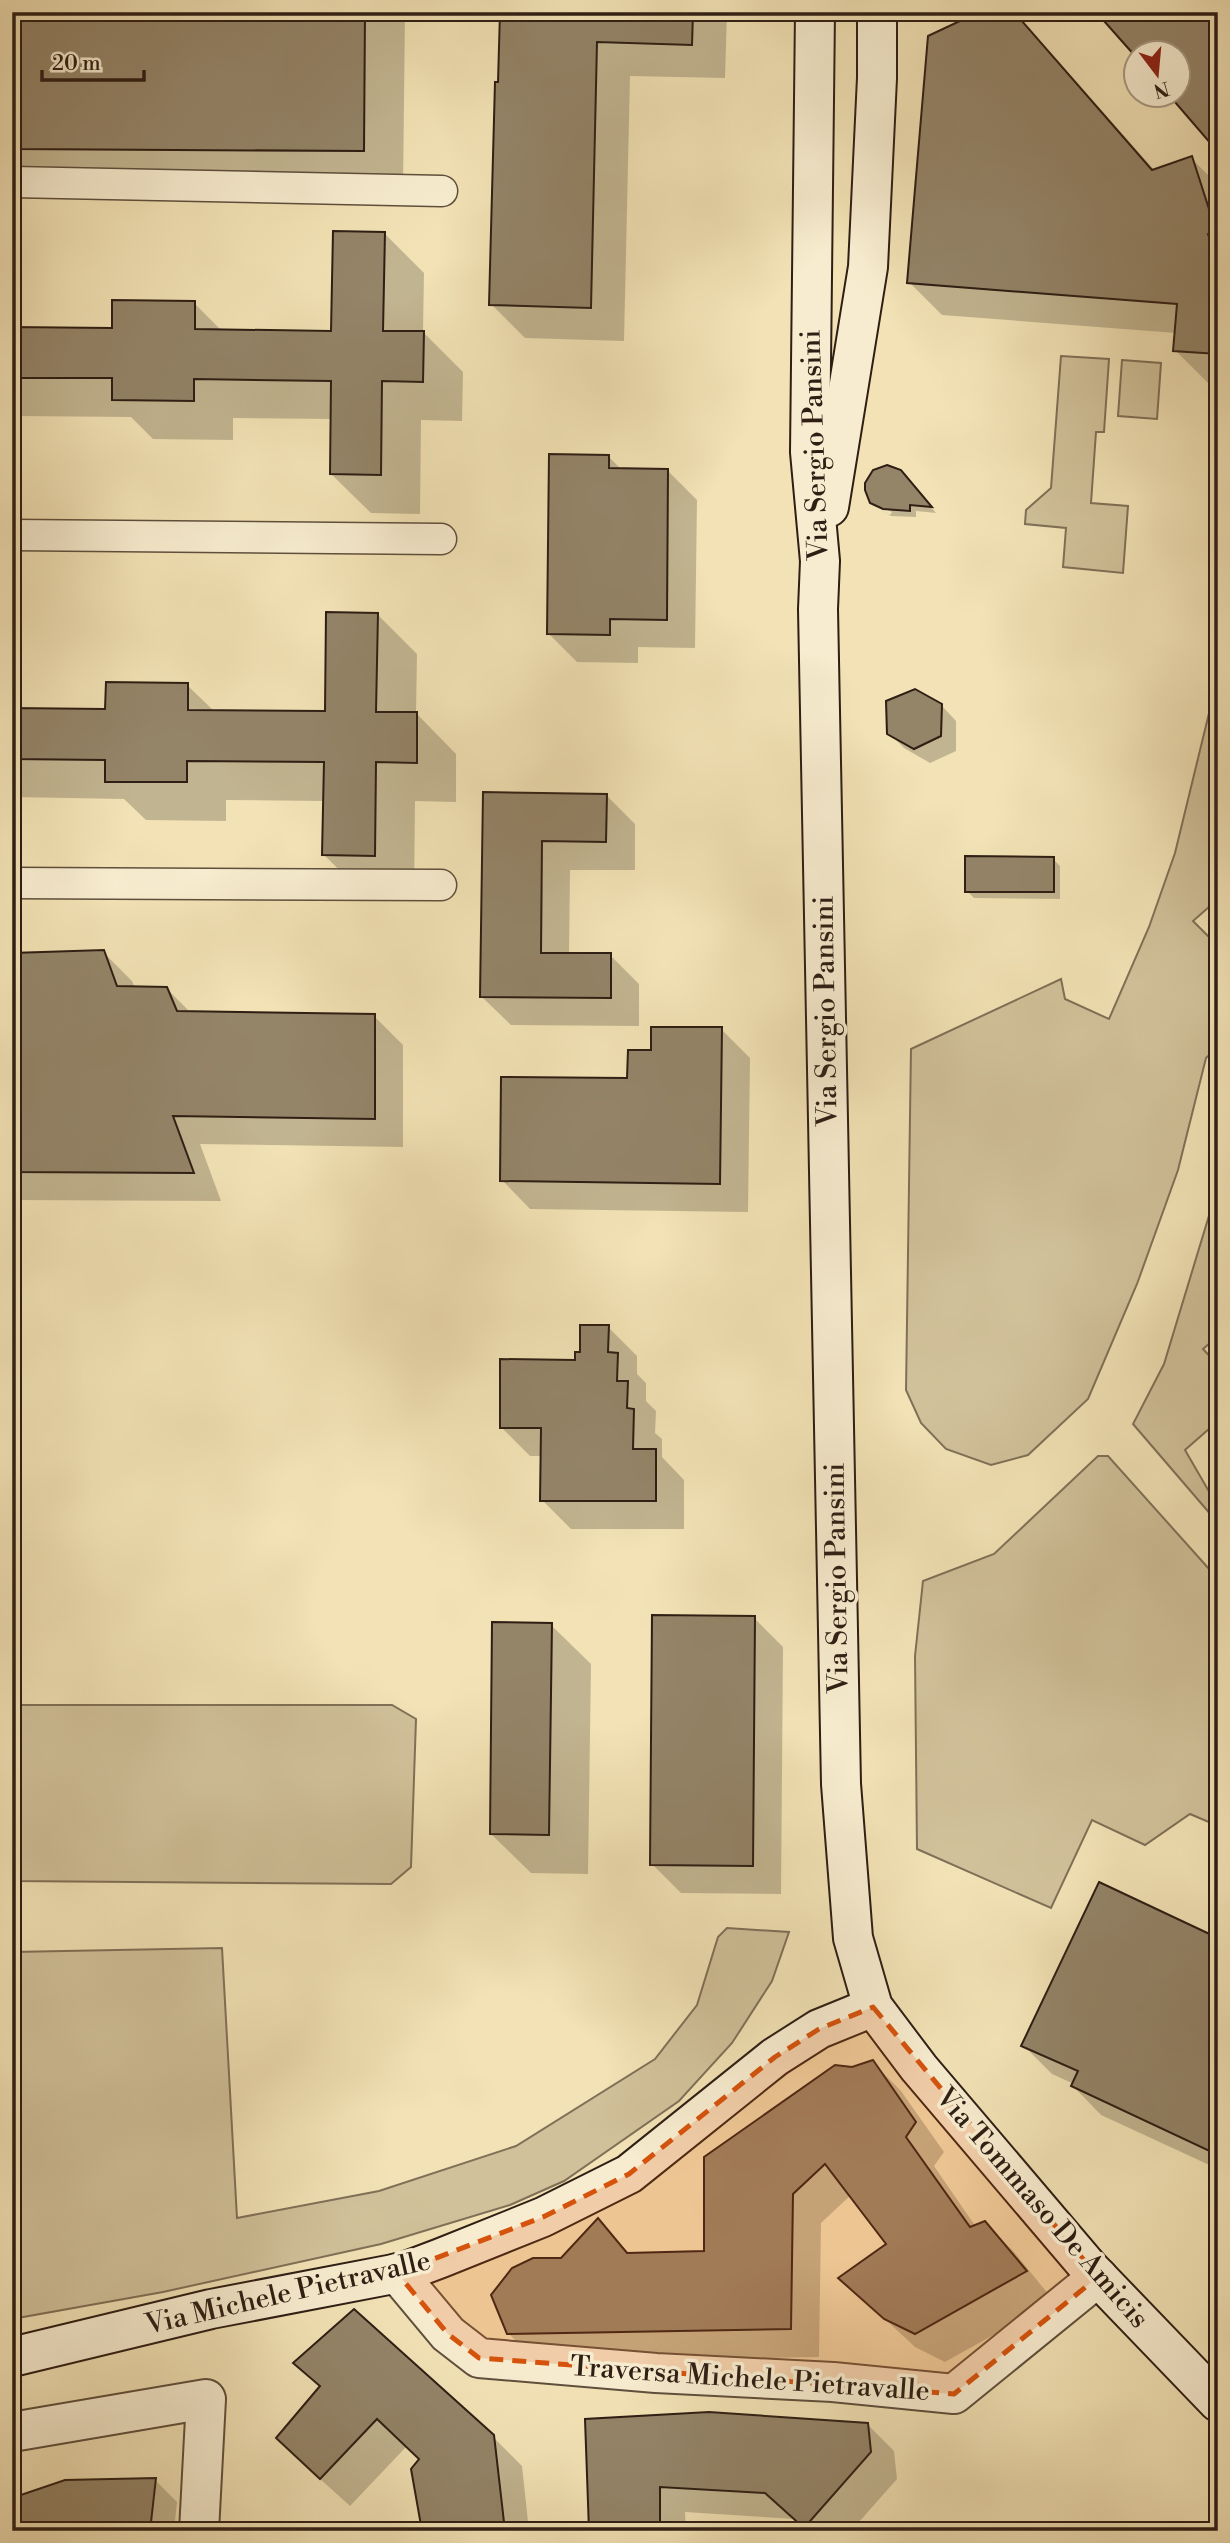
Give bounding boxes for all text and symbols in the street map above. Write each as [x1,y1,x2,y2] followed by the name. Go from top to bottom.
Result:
[42,38,144,82] scale bar
[1122,38,1192,108] north arrow
[52,51,101,77] text: 20 m
[1151,76,1172,103] text: N
[793,329,837,562] street label: Via Sergio Pansini
[806,895,846,1128] street label: Via Sergio Pansini
[817,1462,857,1695] street label: Via Sergio Pansini
[927,2080,1156,2336] street label: Via Tommaso De Amicis
[141,2243,434,2343] street label: Via Michele Pietravalle
[569,2349,931,2409] street label: Traversa Michele Pietravalle

